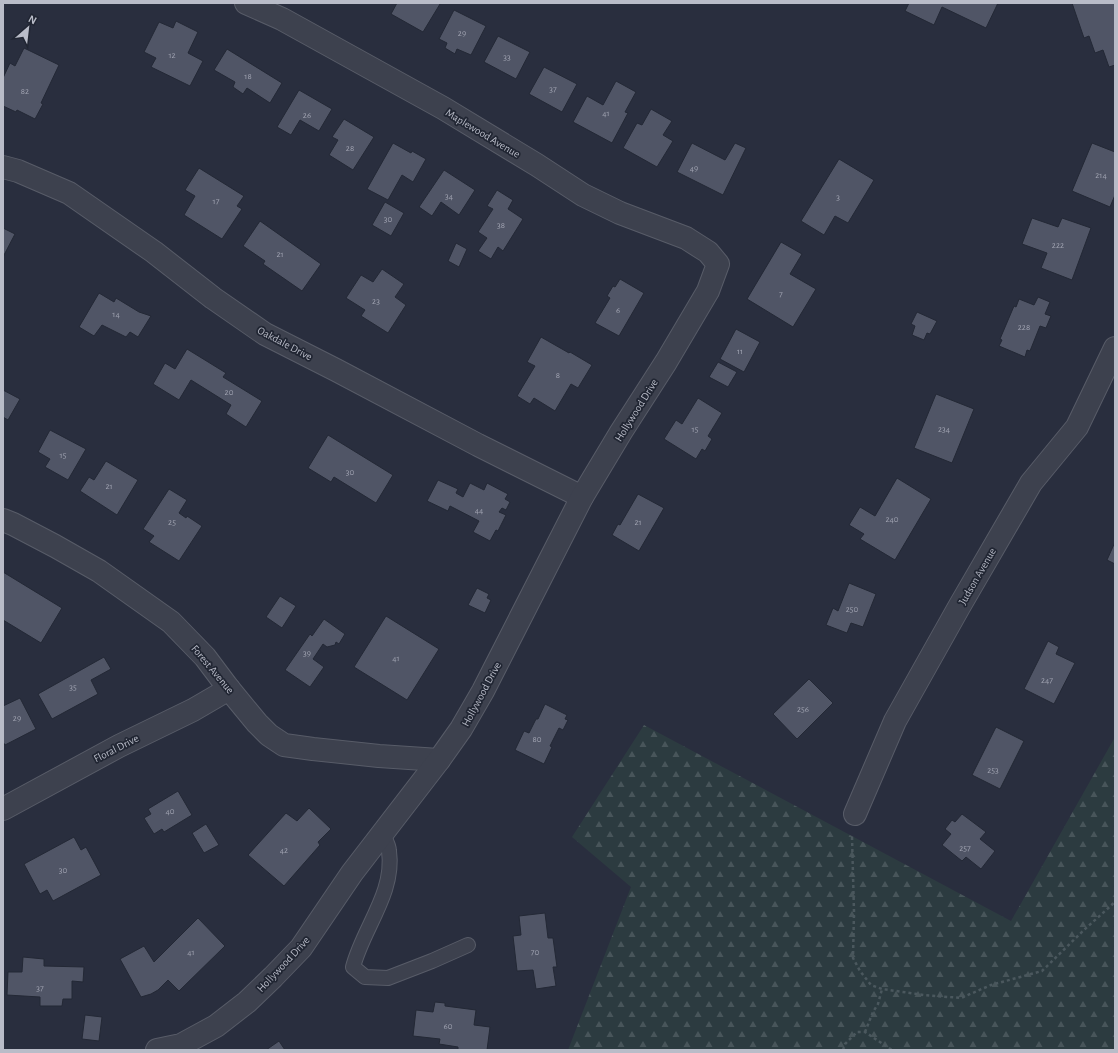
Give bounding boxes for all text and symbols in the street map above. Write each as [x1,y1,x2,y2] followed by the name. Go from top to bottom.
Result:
[8,8,48,48] north arrow
[26,13,38,26] text: N
[458,29,466,38] house number: 29
[168,51,176,60] house number: 12
[503,53,511,62] house number: 33
[244,72,252,81] house number: 18
[549,85,557,94] house number: 37
[21,87,29,96] house number: 82
[444,107,522,160] street label: Maplewood Avenue
[602,109,610,118] house number: 41
[303,111,311,120] house number: 26
[346,144,354,153] house number: 28
[690,164,698,173] house number: 49
[1095,171,1107,180] house number: 214
[445,192,454,201] house number: 34
[836,193,840,202] house number: 3
[213,197,220,206] house number: 17
[384,215,392,224] house number: 30
[497,221,505,230] house number: 38
[1052,241,1064,250] house number: 222
[276,250,284,259] house number: 21
[779,290,783,299] house number: 7
[372,297,380,306] house number: 23
[616,306,620,315] house number: 6
[112,310,120,319] house number: 14
[1018,323,1030,332] house number: 228
[256,324,314,362] street label: Oakdale Drive
[737,347,743,356] house number: 11
[556,371,560,380] house number: 8
[613,377,660,443] street label: Hollywood Drive
[225,388,234,397] house number: 20
[692,425,699,434] house number: 15
[938,425,951,434] house number: 234
[60,451,67,460] house number: 15
[346,468,354,477] house number: 30
[105,482,113,491] house number: 21
[475,506,484,515] house number: 44
[885,515,899,524] house number: 240
[168,518,176,527] house number: 25
[634,518,642,527] house number: 21
[957,546,998,607] street label: Judson Avenue
[846,605,859,614] house number: 250
[189,643,236,696] street label: Forest Avenue
[303,649,311,658] house number: 39
[392,654,400,663] house number: 41
[460,660,503,728] street label: Hollywood Drive
[1041,676,1053,685] house number: 247
[69,683,77,692] house number: 35
[797,705,809,714] house number: 256
[13,714,21,723] house number: 29
[92,732,140,764] street label: Floral Drive
[532,735,542,744] house number: 80
[987,766,999,775] house number: 253
[165,807,175,816] house number: 40
[959,844,971,853] house number: 257
[280,846,288,855] house number: 42
[59,866,67,875] house number: 30
[255,935,312,994] street label: Hollywood Drive
[187,948,195,957] house number: 41
[531,948,539,957] house number: 70
[36,984,44,993] house number: 37
[444,1022,453,1031] house number: 60

